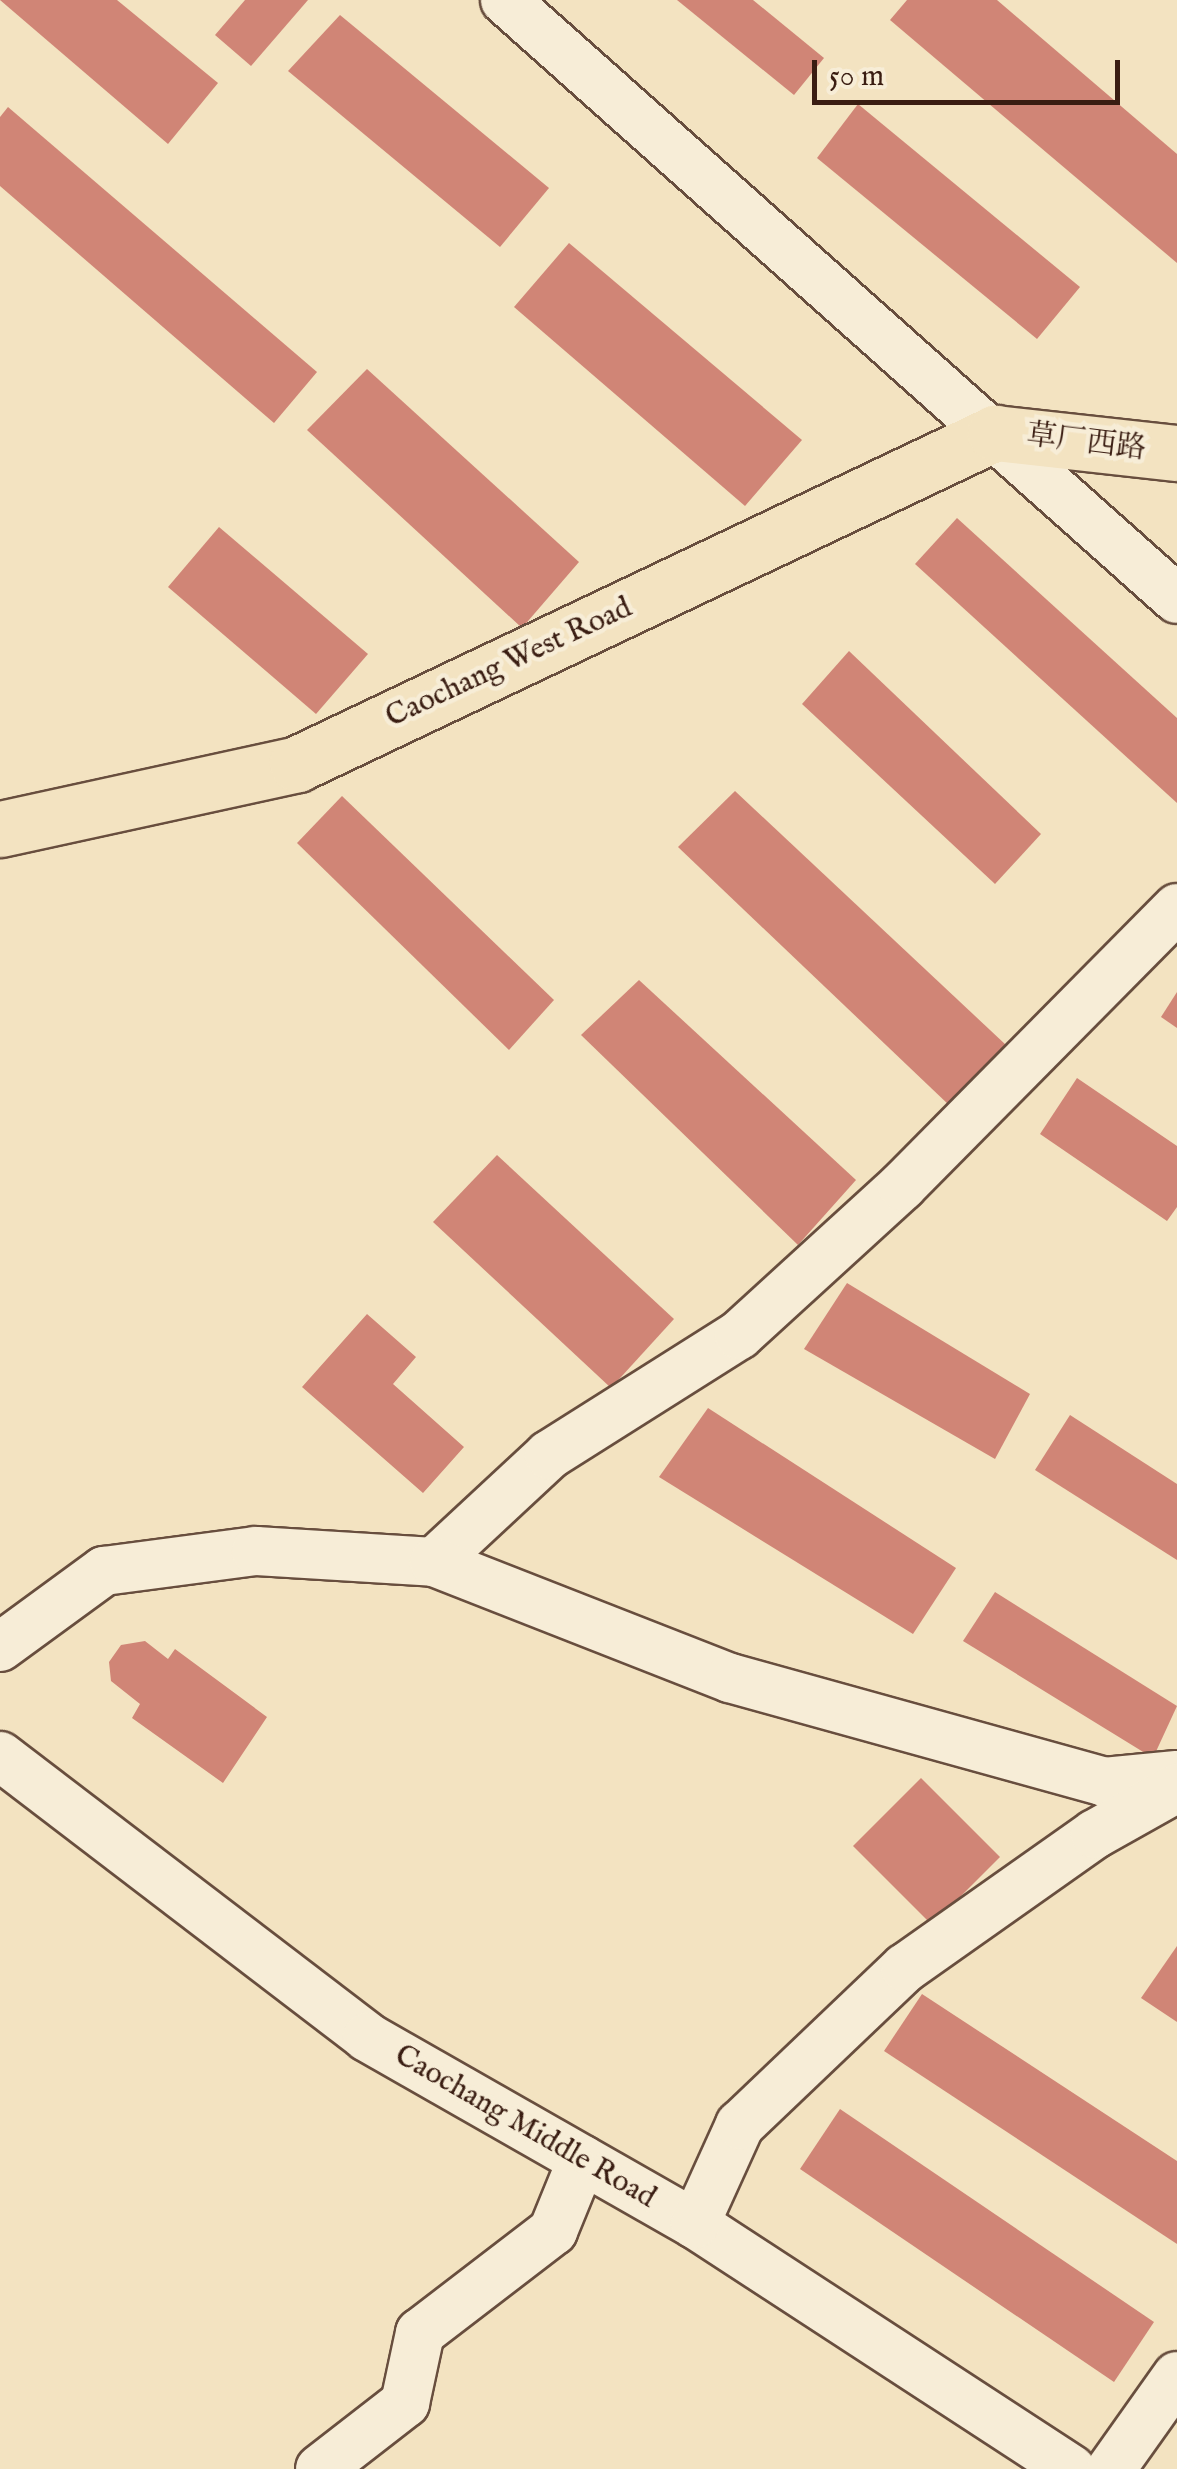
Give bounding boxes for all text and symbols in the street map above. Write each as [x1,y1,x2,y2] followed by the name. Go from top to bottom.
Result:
[817,40,1124,102] scale bar
[829,58,884,96] text: 50 m
[1024,418,1148,468] street label: 草厂西路
[380,590,638,736] street label: Caochang West Road
[388,2038,662,2216] street label: Caochang Middle Road

